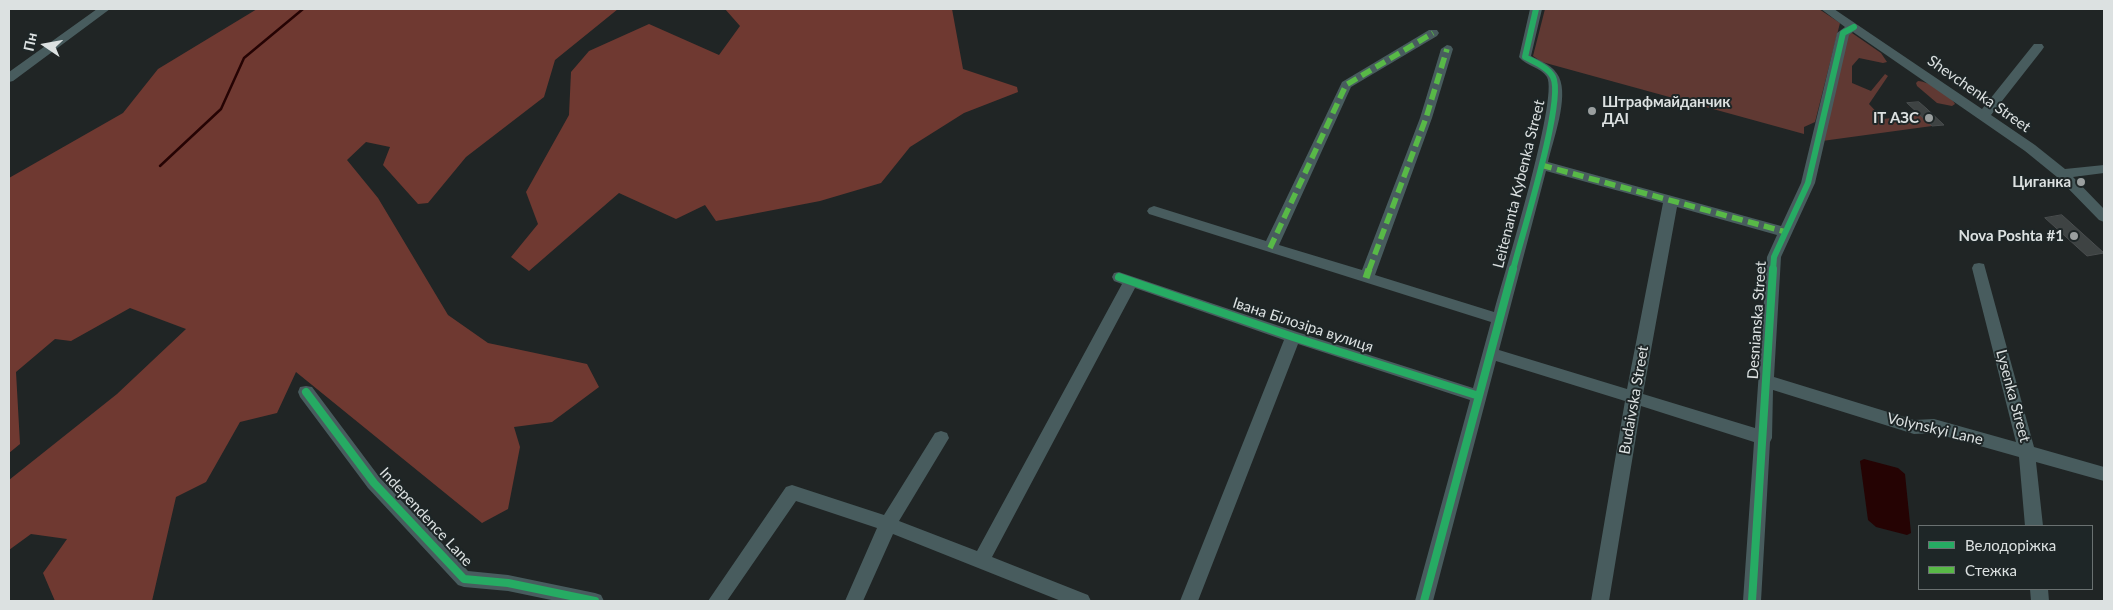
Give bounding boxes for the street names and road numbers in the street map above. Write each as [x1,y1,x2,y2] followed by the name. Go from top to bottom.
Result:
[1924,52,2034,136] street label: Shevchenka Street
[1489,98,1549,270] street label: Leitenanta Kybenka Street
[1744,260,1770,380] street label: Desnianska Street
[1230,294,1376,356] street label: Івана Білозіра вулиця
[1616,344,1652,456] street label: Budaivska Street
[1992,348,2034,444] street label: Lysenka Street
[1885,409,1985,449] street label: Volynskyi Lane
[376,464,476,570] street label: Independence Lane

